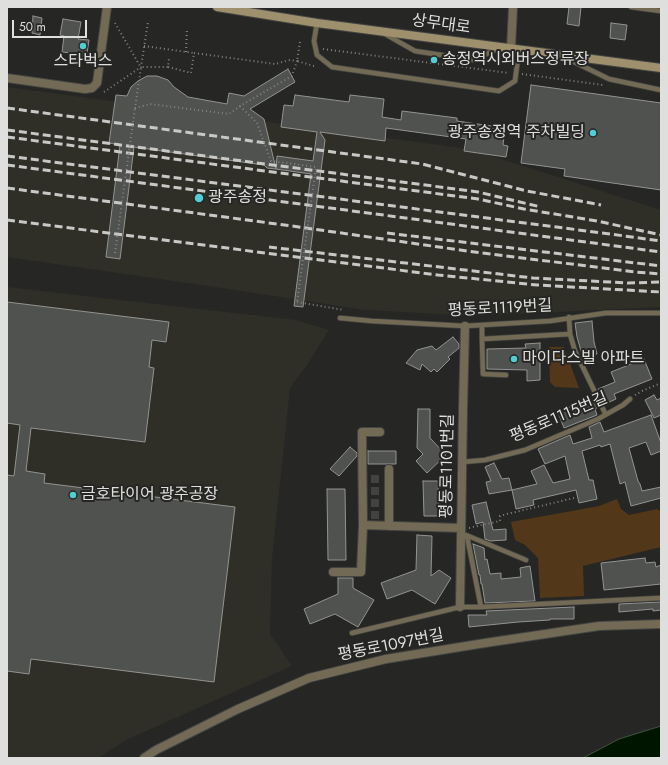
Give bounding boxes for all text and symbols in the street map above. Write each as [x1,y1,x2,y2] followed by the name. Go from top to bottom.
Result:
[411,11,471,39] street label: 상무대로
[14,12,89,38] scale bar
[19,18,46,36] text: 50 m
[78,41,88,51] marker: 스타벅스
[442,50,589,70] place label: 송정역시외버스정류장
[54,52,112,72] place label: 스타벅스
[429,55,439,65] marker: 송정역시외버스정류장
[448,123,585,143] place label: 광주송정역 주차빌딩
[588,128,598,138] marker: 광주송정역 주차빌딩
[208,188,267,208] place label: 광주송정
[193,192,205,204] marker: 광주송정
[447,297,553,321] street label: 평동로1119번길
[522,349,645,369] place label: 마이다스빌 아파트
[509,354,519,364] marker: 마이다스빌 아파트
[507,389,611,447] street label: 평동로1115번길
[437,413,459,519] street label: 평동로1101번길
[81,485,218,505] place label: 금호타이어 광주공장
[68,490,78,500] marker: 금호타이어 광주공장
[336,626,446,666] street label: 평동로1097번길

